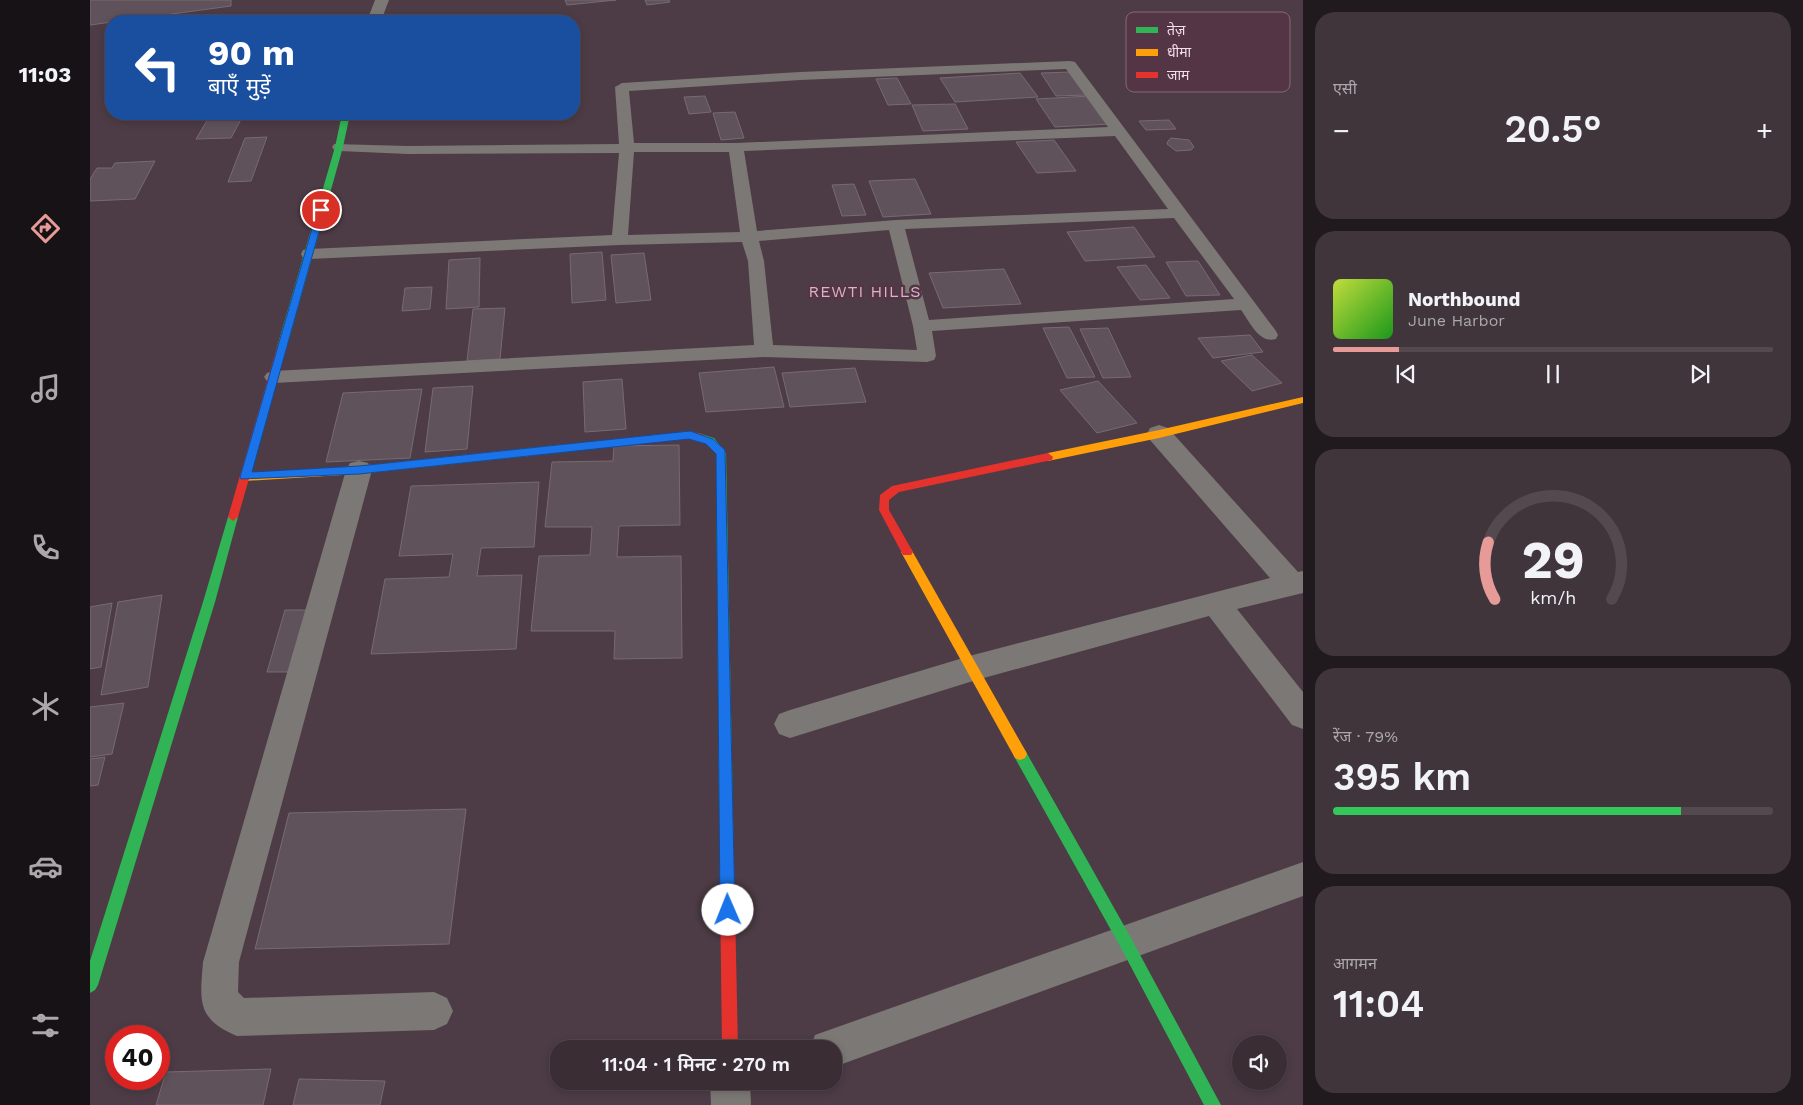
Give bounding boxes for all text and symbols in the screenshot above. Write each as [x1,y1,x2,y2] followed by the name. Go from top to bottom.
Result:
[1126,12,1290,92] legend
[1167,21,1186,38] text: तेज़
[208,32,295,74] text: 90 m
[125,35,190,100] icon: left
[1167,44,1192,60] text: धीमा
[19,62,71,87] text: 11:03
[1167,67,1190,83] text: जाम
[208,74,271,99] text: बाएँ मुड़ें
[1333,79,1357,98] text: एसी
[1504,107,1602,151] text: 20.5°
[1333,114,1350,147] text: −
[1756,114,1773,147] text: +
[300,189,342,231] pin
[307,196,335,224] icon: arrive
[28,211,63,246] icon: directions
[809,282,921,301] district label: REWTI HILLS
[1408,288,1520,311] text: Northbound
[1408,311,1505,330] text: June Harbor
[1392,360,1420,388] icon: previous
[1539,360,1567,388] icon: pause
[1686,360,1714,388] icon: next
[28,371,63,406] icon: music
[28,530,63,565] icon: phone
[1521,530,1585,591] text: 29
[1530,587,1576,608] text: km/h
[28,689,63,724] icon: climate
[1333,727,1398,746] text: रेंज · 79%
[1333,755,1471,799] text: 395 km
[28,849,63,884] icon: car
[701,883,753,935] position arrow
[1333,954,1377,973] text: आगमन
[1333,982,1424,1026] text: 11:04
[28,1008,63,1043] icon: filters
[105,1025,170,1090] speed limit sign: 40
[1232,1035,1287,1090] map controls
[1232,1035,1287,1090] button: sound
[602,1053,790,1076] text: 11:04 · 1 मिनट · 270 m

